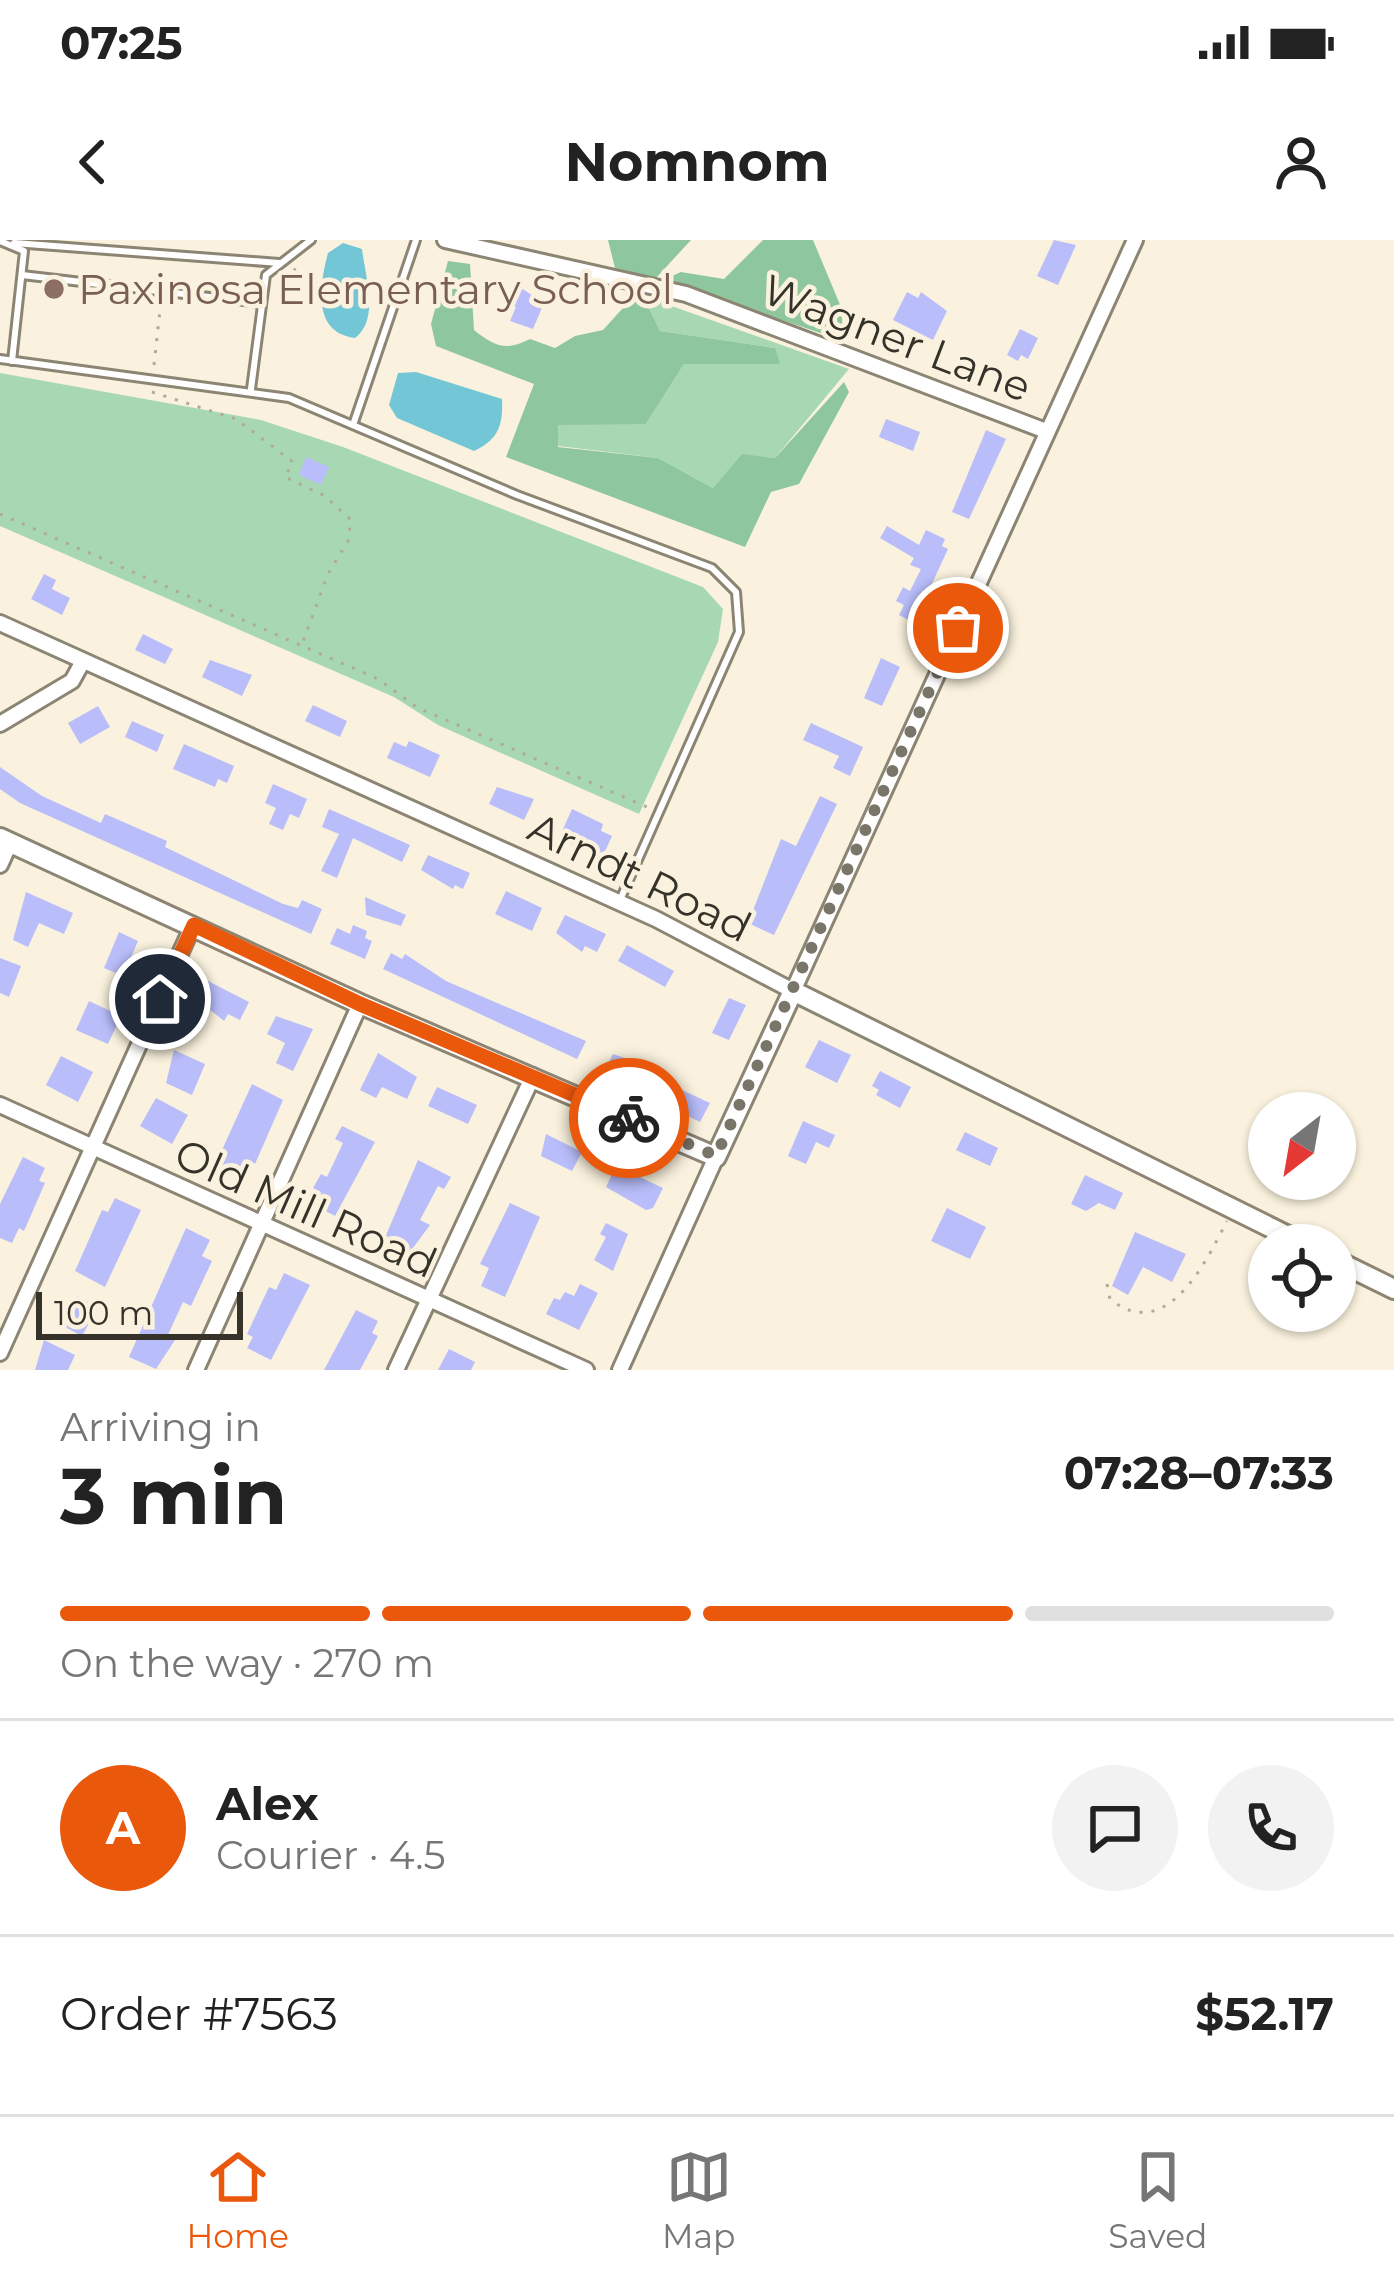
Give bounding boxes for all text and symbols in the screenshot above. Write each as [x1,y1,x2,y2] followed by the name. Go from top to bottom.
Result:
[60,15,183,70] text: 07:25
[60,129,126,195] icon: back
[564,129,830,195] text: Nomnom
[1268,129,1334,195] icon: person
[78,263,673,315] place label: Paxinosa Elementary School
[756,263,1038,413] street label: Wagner Lane
[41,276,67,302] marker: Paxinosa Elementary School
[907,577,1009,679] pin
[925,595,991,661] icon: bag
[520,801,760,953] street label: Arndt Road
[109,948,211,1050] pin
[127,966,193,1032] icon: home
[569,1058,689,1178] courier
[596,1085,662,1151] icon: bike
[1248,1092,1356,1200] north arrow
[1248,1092,1356,1332] map controls
[167,1127,445,1289] street label: Old Mill Road
[1248,1224,1356,1332] button: locate
[36,1286,243,1339] scale bar
[54,1293,153,1333] text: 100 m
[60,1403,261,1451] text: Arriving in
[1064,1445,1334,1500] text: 07:28–07:33
[60,1448,287,1544] text: 3 min
[60,1639,434,1687] text: On the way · 270 m
[1052,1765,1178,1891] button: chat
[1208,1765,1334,1891] button: phone
[216,1776,319,1831] text: Alex
[106,1800,140,1855] text: A
[216,1831,446,1879] text: Courier · 4.5
[60,1986,338,2041] text: Order #7563
[1195,1986,1334,2041] text: $52.17
[187,2144,289,2256] tab: Home
[662,2144,735,2256] tab: Map
[1108,2144,1207,2256] tab: Saved

